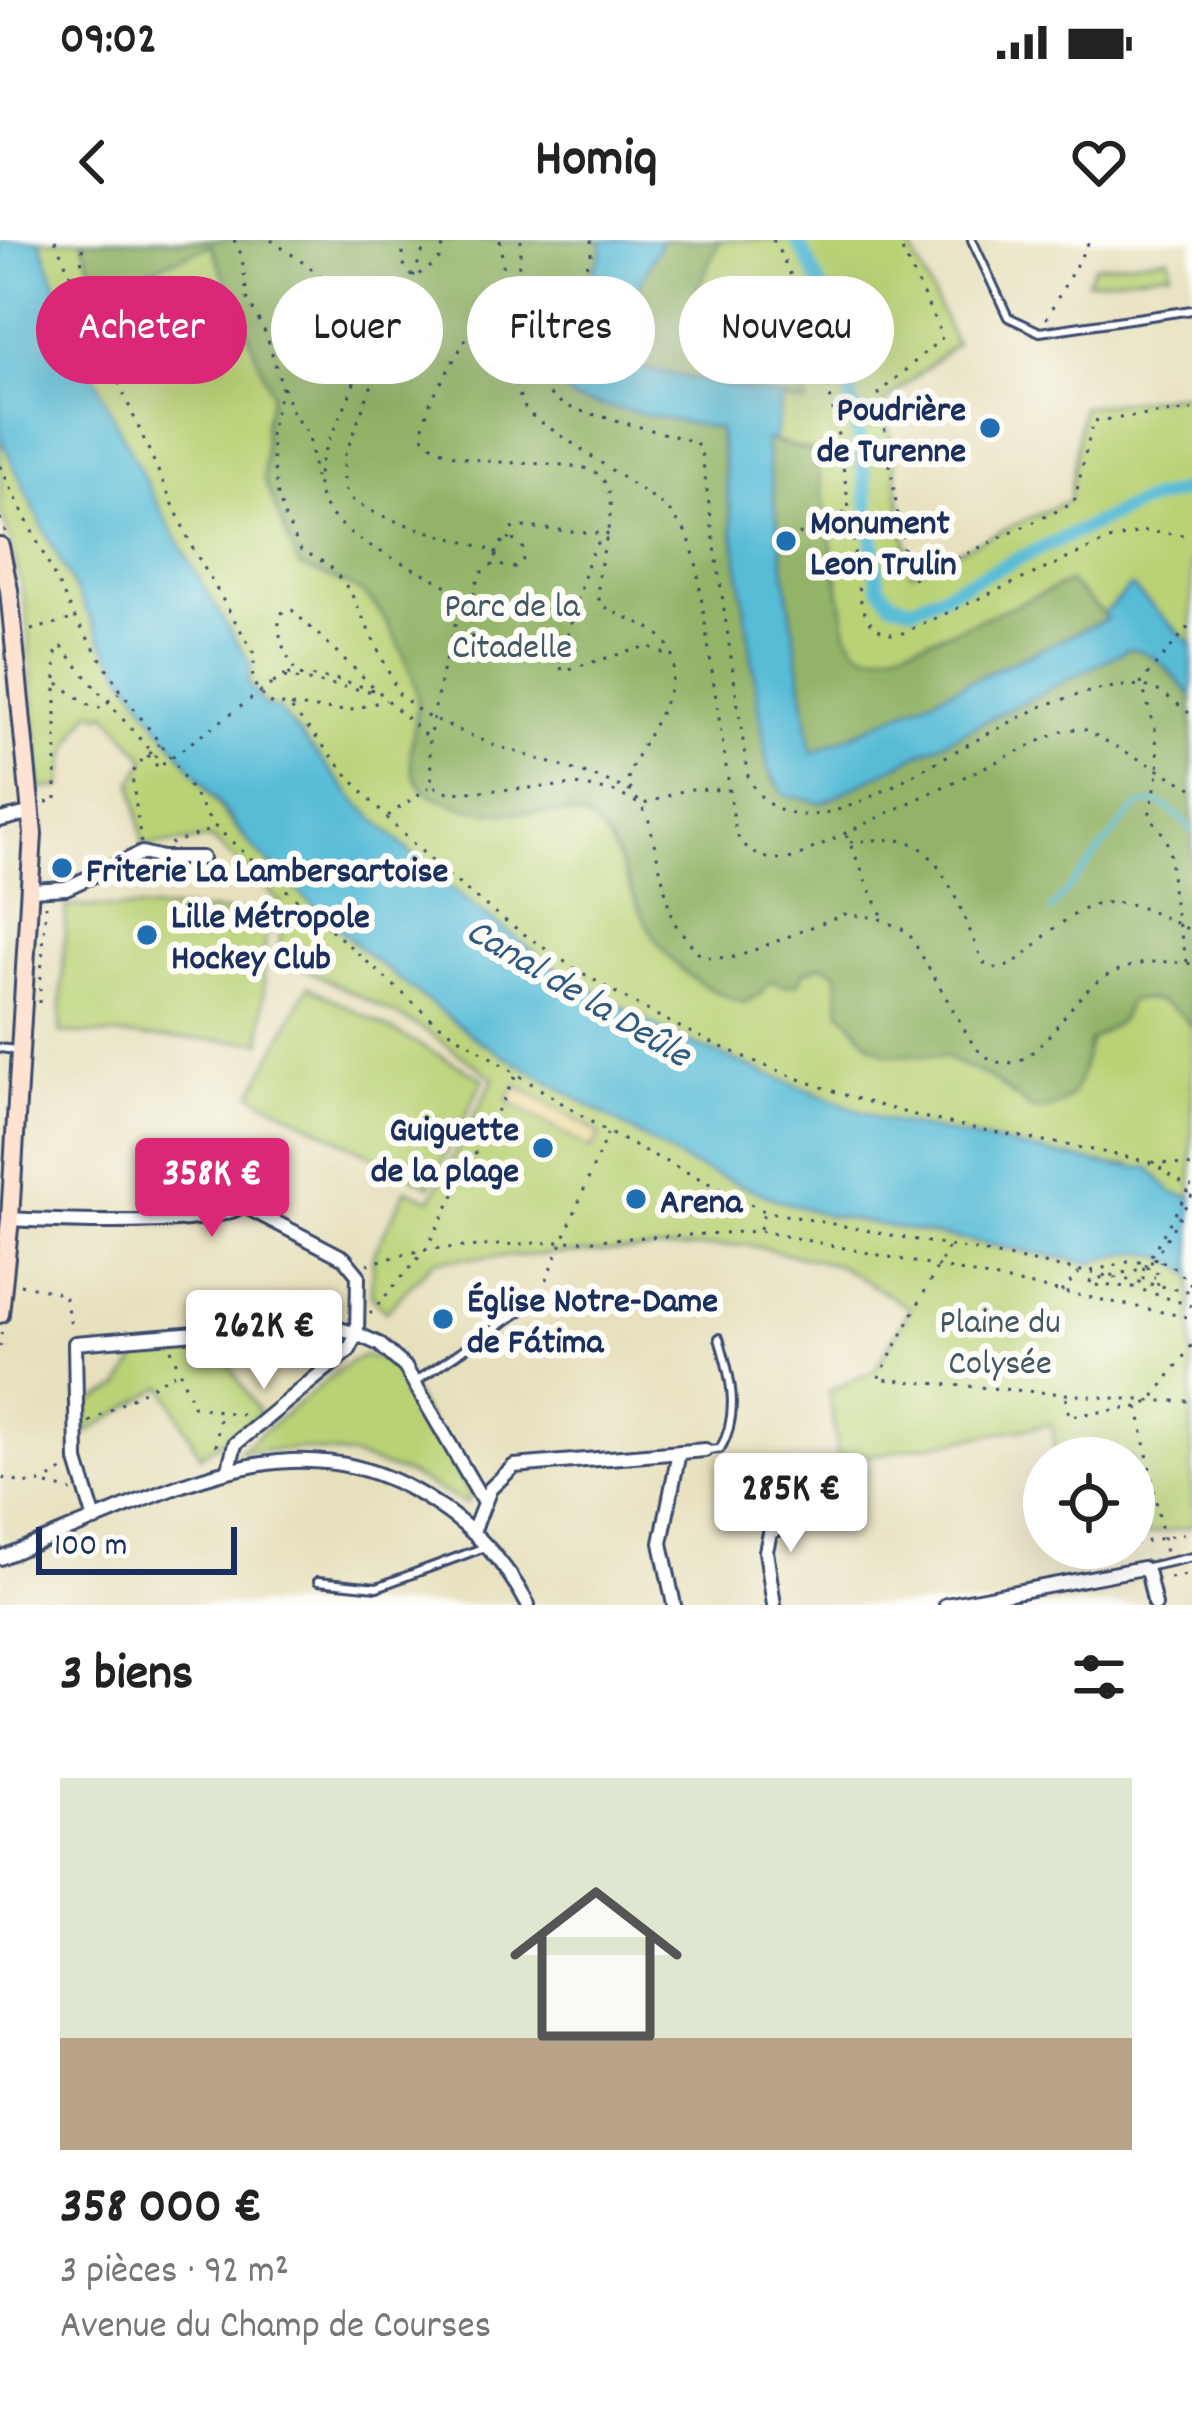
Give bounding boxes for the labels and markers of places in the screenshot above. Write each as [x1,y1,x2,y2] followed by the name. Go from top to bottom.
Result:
[817,387,966,480] place label: Poudrière de Turenne
[977,415,1003,441] marker: Poudrière de Turenne
[810,500,957,593] place label: Monument Leon Trulin
[773,528,799,554] marker: Monument Leon Trulin
[86,848,448,900] place label: Friterie La Lambersartoise
[49,855,75,881] marker: Friterie La Lambersartoise
[171,894,370,987] place label: Lille Métropole Hockey Club
[134,922,160,948] marker: Lille Métropole Hockey Club
[371,1107,519,1200] place label: Guiguette de la plage
[530,1135,556,1161] marker: Guiguette de la plage
[114,1138,310,1240] pin: 358K €
[660,1179,743,1231] place label: Arena
[623,1186,649,1212] marker: Arena
[467,1278,718,1371] place label: Église Notre-Dame de Fátima
[166,1290,362,1392] pin: 262K €
[430,1306,456,1332] marker: Église Notre-Dame de Fátima
[693,1453,889,1555] pin: 285K €

